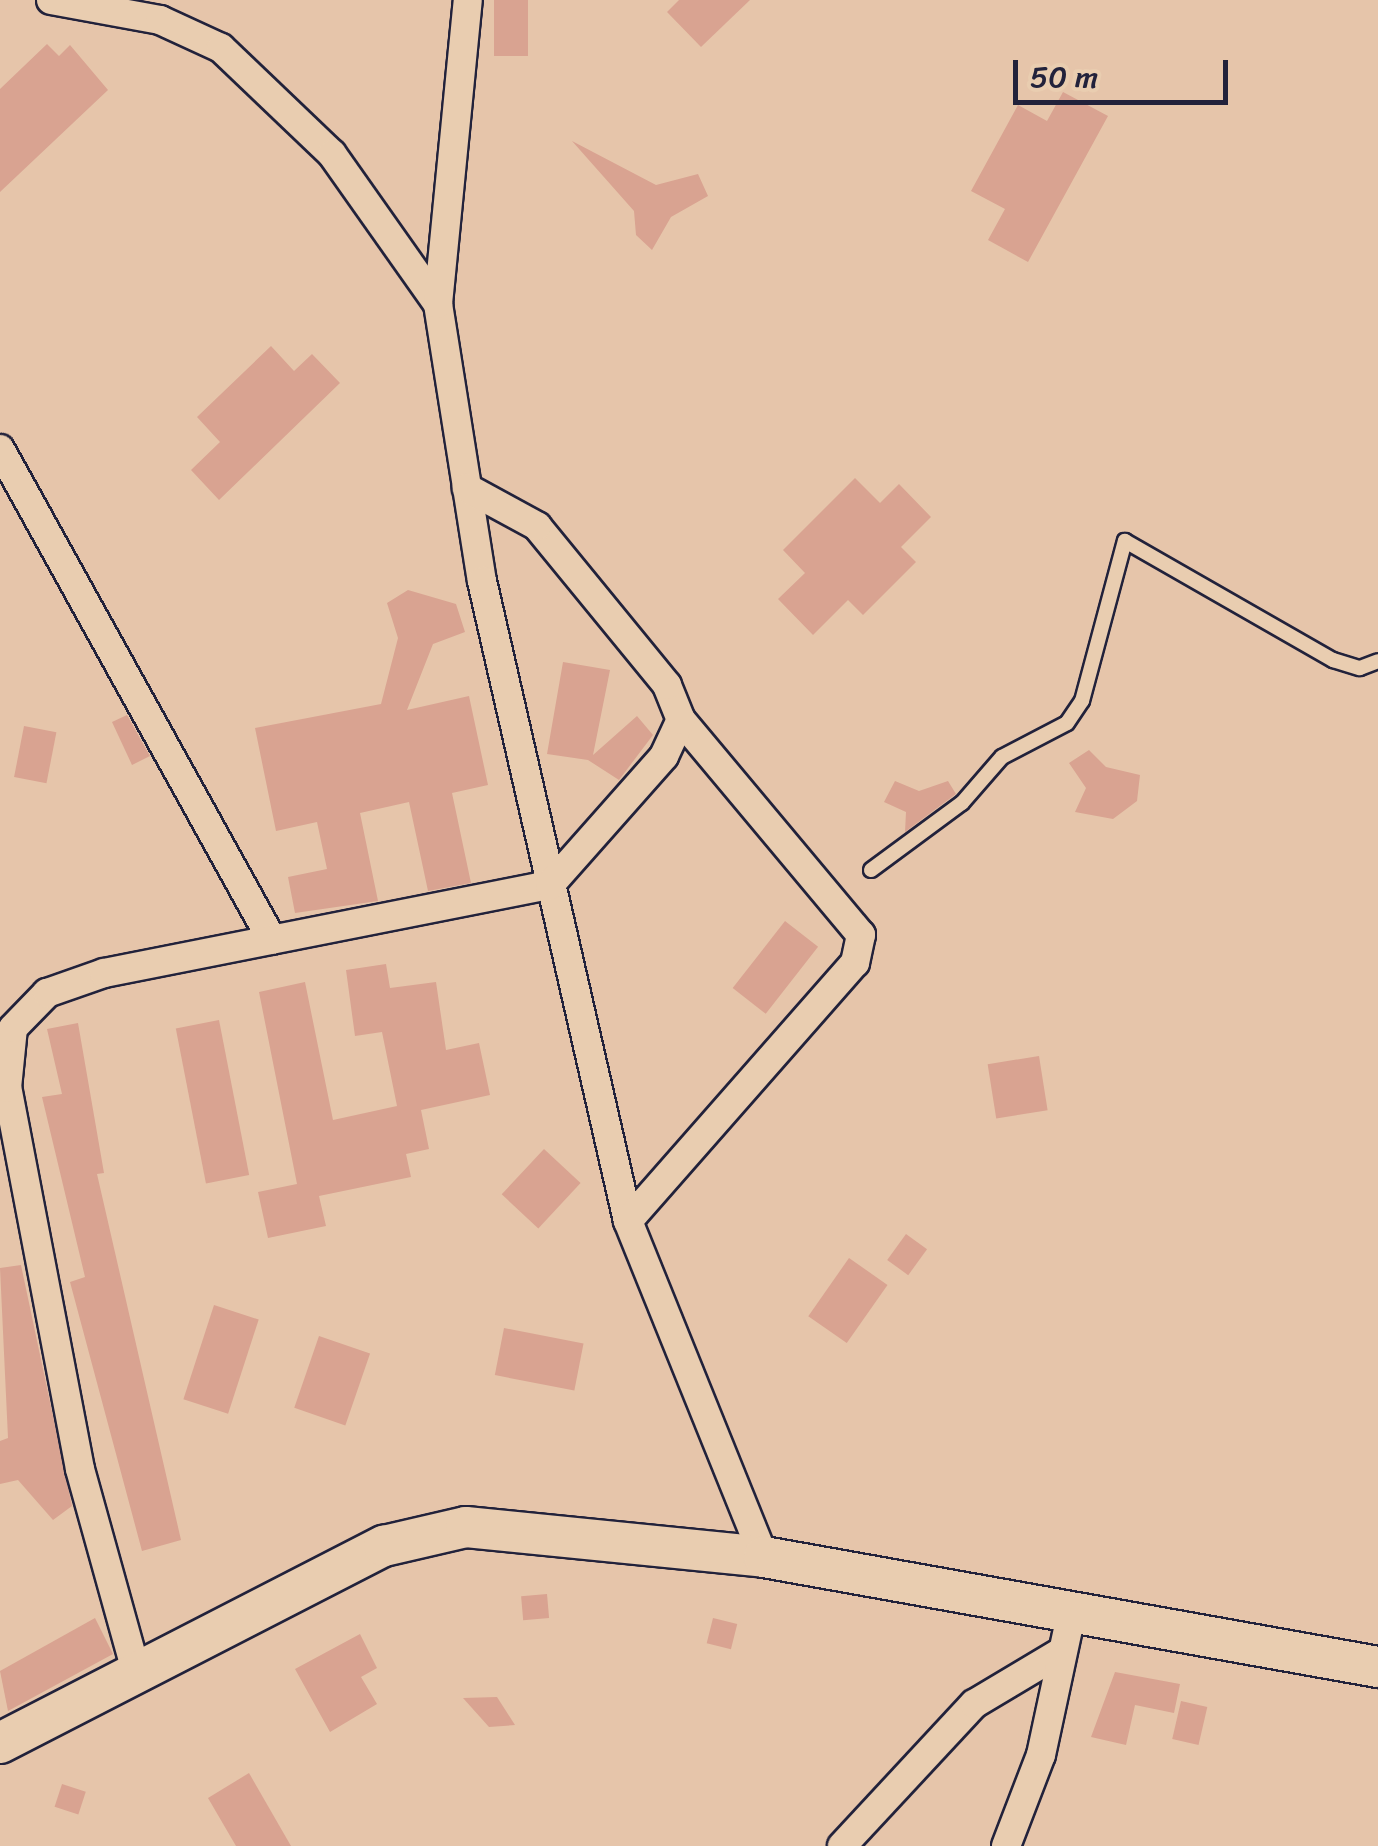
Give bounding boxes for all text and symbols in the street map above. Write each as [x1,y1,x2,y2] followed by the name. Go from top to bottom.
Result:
[1018,40,1233,102] scale bar
[1030,50,1098,104] text: 50 m

